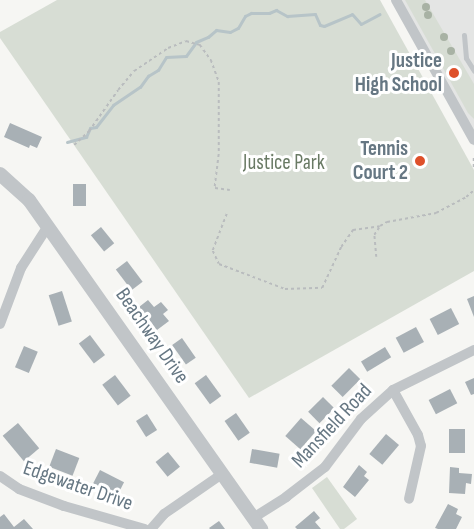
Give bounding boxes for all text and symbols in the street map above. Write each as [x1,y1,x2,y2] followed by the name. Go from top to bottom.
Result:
[355,48,442,98] place label: Justice High School
[447,66,461,80] marker: Justice High School
[353,136,408,186] place label: Tennis Court 2
[243,150,325,176] park label: Justice Park
[413,154,427,168] marker: Tennis Court 2
[110,283,194,389] street label: Beachway Drive
[287,379,377,473] street label: Mansfield Road
[20,455,136,517] street label: Edgewater Drive

